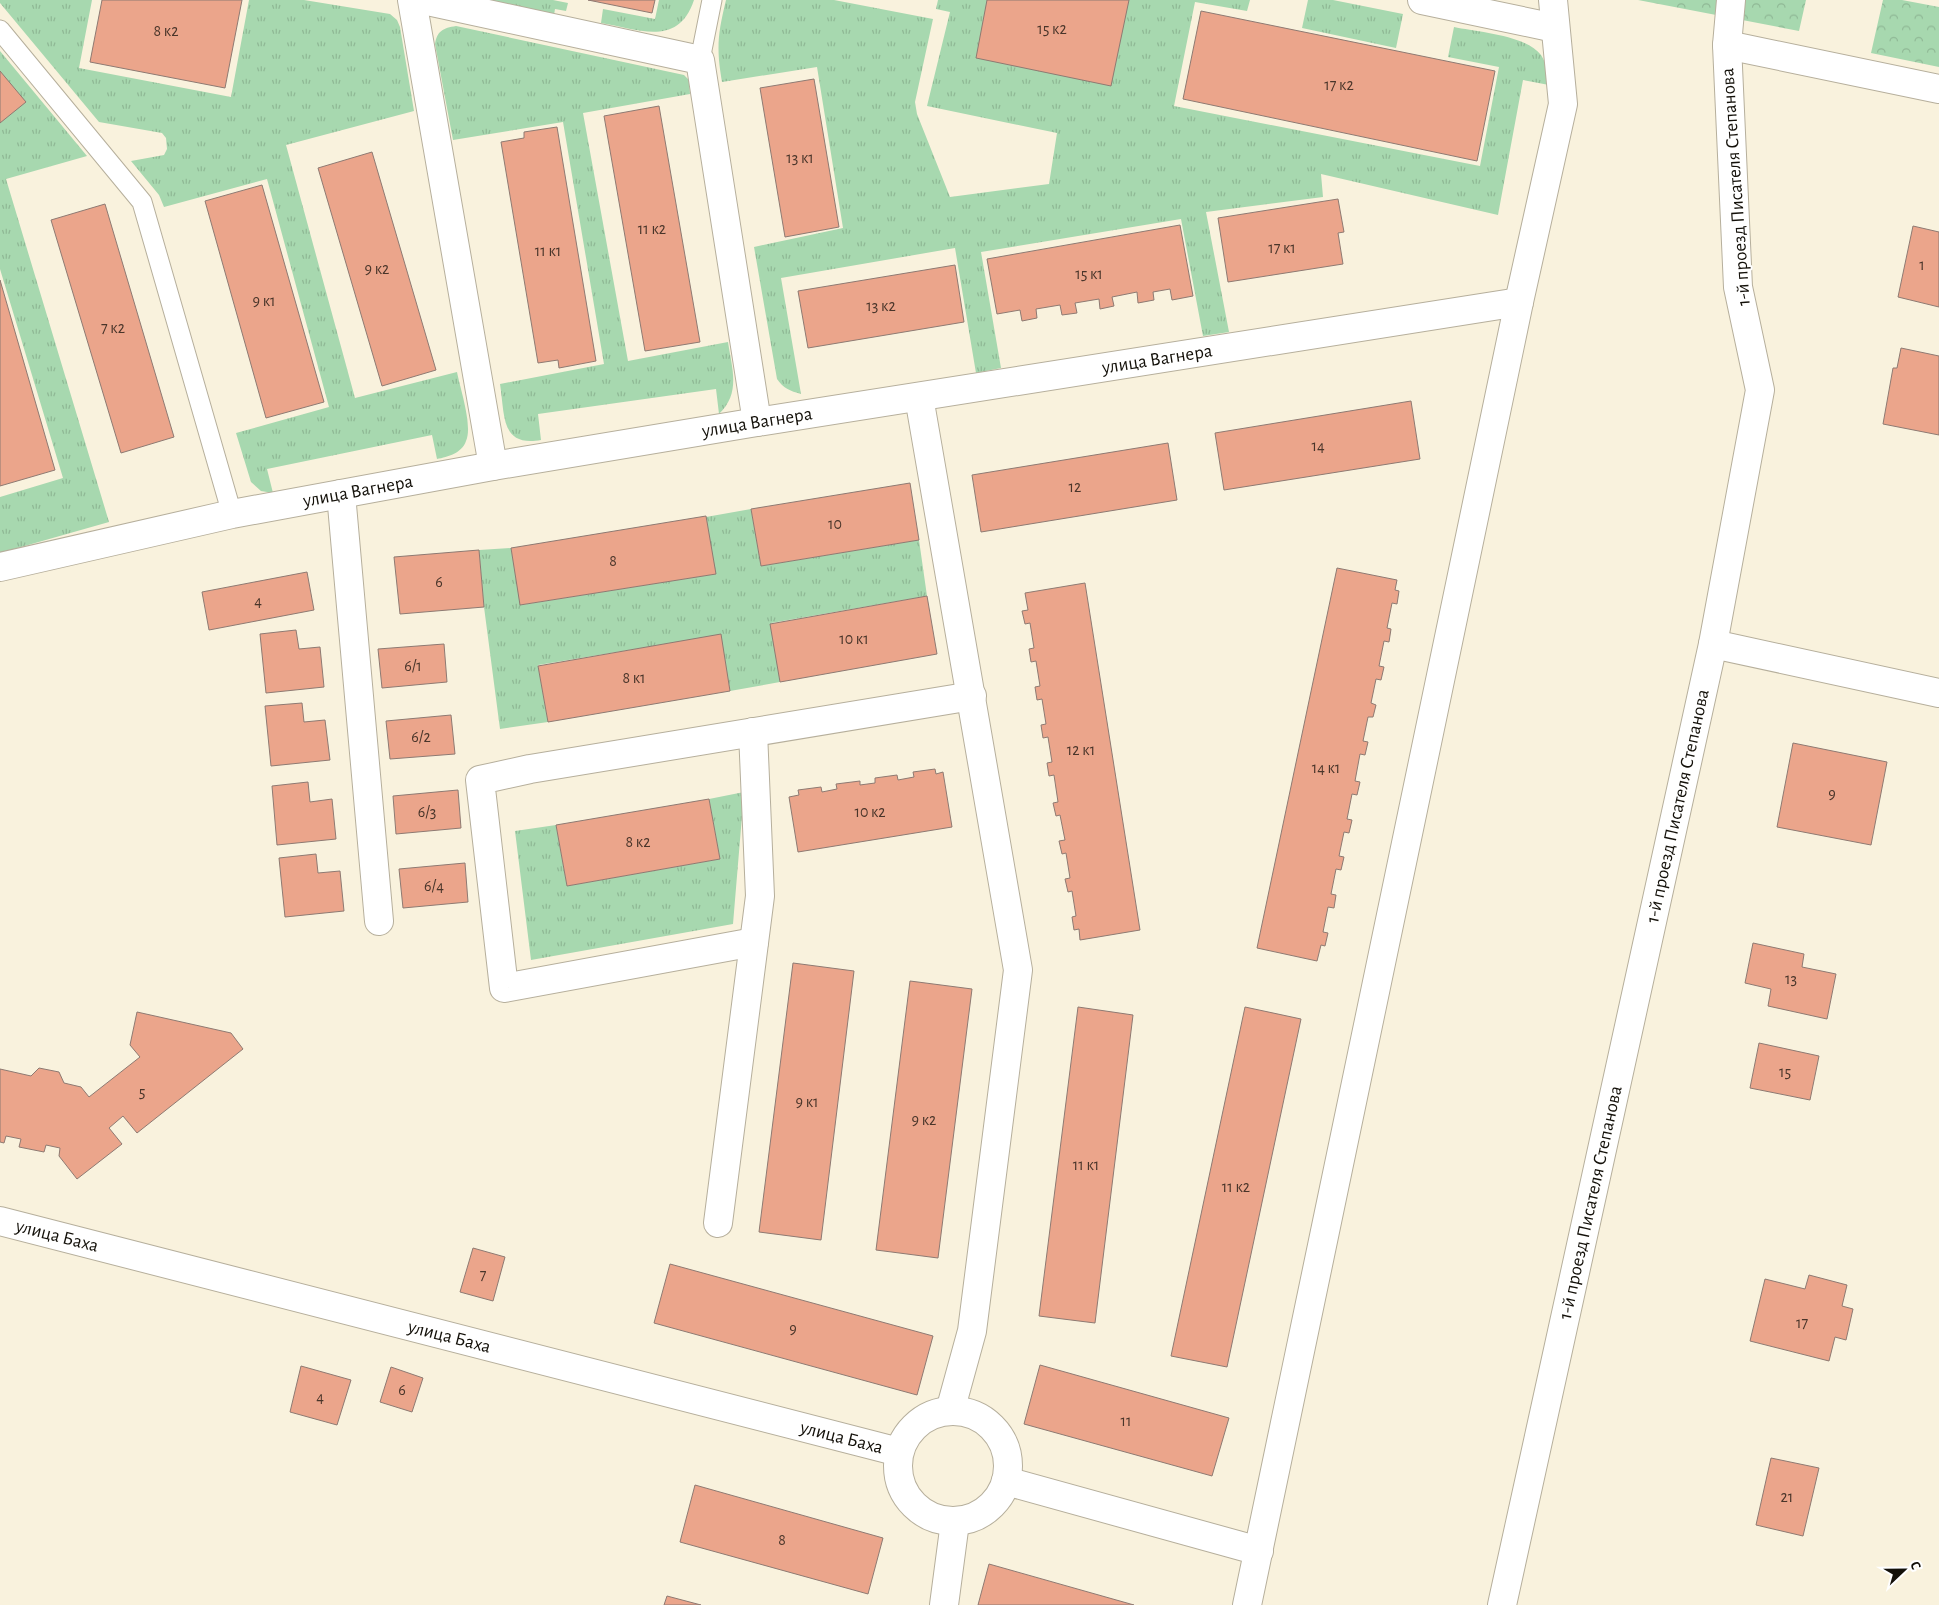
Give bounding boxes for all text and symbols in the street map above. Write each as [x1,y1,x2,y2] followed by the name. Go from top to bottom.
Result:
[1037,21,1067,37] house number: 15 к2
[154,23,178,39] house number: 8 к2
[1718,67,1754,307] street label: 1-й проезд Писателя Степанова
[1324,77,1354,93] house number: 17 к2
[786,150,814,166] house number: 13 к1
[638,221,666,237] house number: 11 к2
[1268,240,1296,256] house number: 17 к1
[535,243,561,259] house number: 11 к1
[1919,257,1925,273] house number: 1
[365,261,389,277] house number: 9 к2
[1075,266,1103,282] house number: 15 к1
[252,293,276,309] house number: 9 к1
[866,298,896,314] house number: 13 к2
[101,320,125,336] house number: 7 к2
[1100,341,1214,377] street label: улица Вагнера
[699,404,814,441] street label: улица Вагнера
[1311,438,1325,454] house number: 14
[300,471,415,510] street label: улица Вагнера
[1069,479,1081,495] house number: 12
[828,516,842,532] house number: 10
[609,553,617,569] house number: 8
[435,574,443,590] house number: 6
[254,593,262,609] house number: 4
[839,631,869,647] house number: 10 к1
[404,658,422,674] house number: 6/1
[622,670,646,686] house number: 8 к1
[1643,687,1712,925] street label: 1-й проезд Писателя Степанова
[411,729,431,745] house number: 6/2
[1067,742,1095,758] house number: 12 к1
[1312,760,1340,776] house number: 14 к1
[1828,786,1836,802] house number: 9
[418,804,436,820] house number: 6/3
[854,804,886,820] house number: 10 к2
[626,834,650,850] house number: 8 к2
[424,878,444,894] house number: 6/4
[1785,971,1797,987] house number: 13
[1779,1064,1791,1080] house number: 15
[139,1084,145,1100] house number: 5
[1555,1084,1625,1321] street label: 1-й проезд Писателя Степанова
[795,1094,819,1110] house number: 9 к1
[912,1112,936,1128] house number: 9 к2
[1073,1157,1099,1173] house number: 11 к1
[1222,1179,1250,1195] house number: 11 к2
[13,1216,101,1256] street label: улица Баха
[480,1267,487,1283] house number: 7
[1796,1315,1808,1331] house number: 17
[405,1316,493,1356] street label: улица Баха
[789,1321,797,1337] house number: 9
[398,1382,406,1398] house number: 6
[316,1389,324,1405] house number: 4
[1120,1413,1132,1429] house number: 11
[797,1417,885,1457] street label: улица Баха
[1781,1489,1793,1505] house number: 21
[778,1532,786,1548] house number: 8
[1879,1545,1929,1595] north arrow
[1907,1559,1923,1572] text: С

